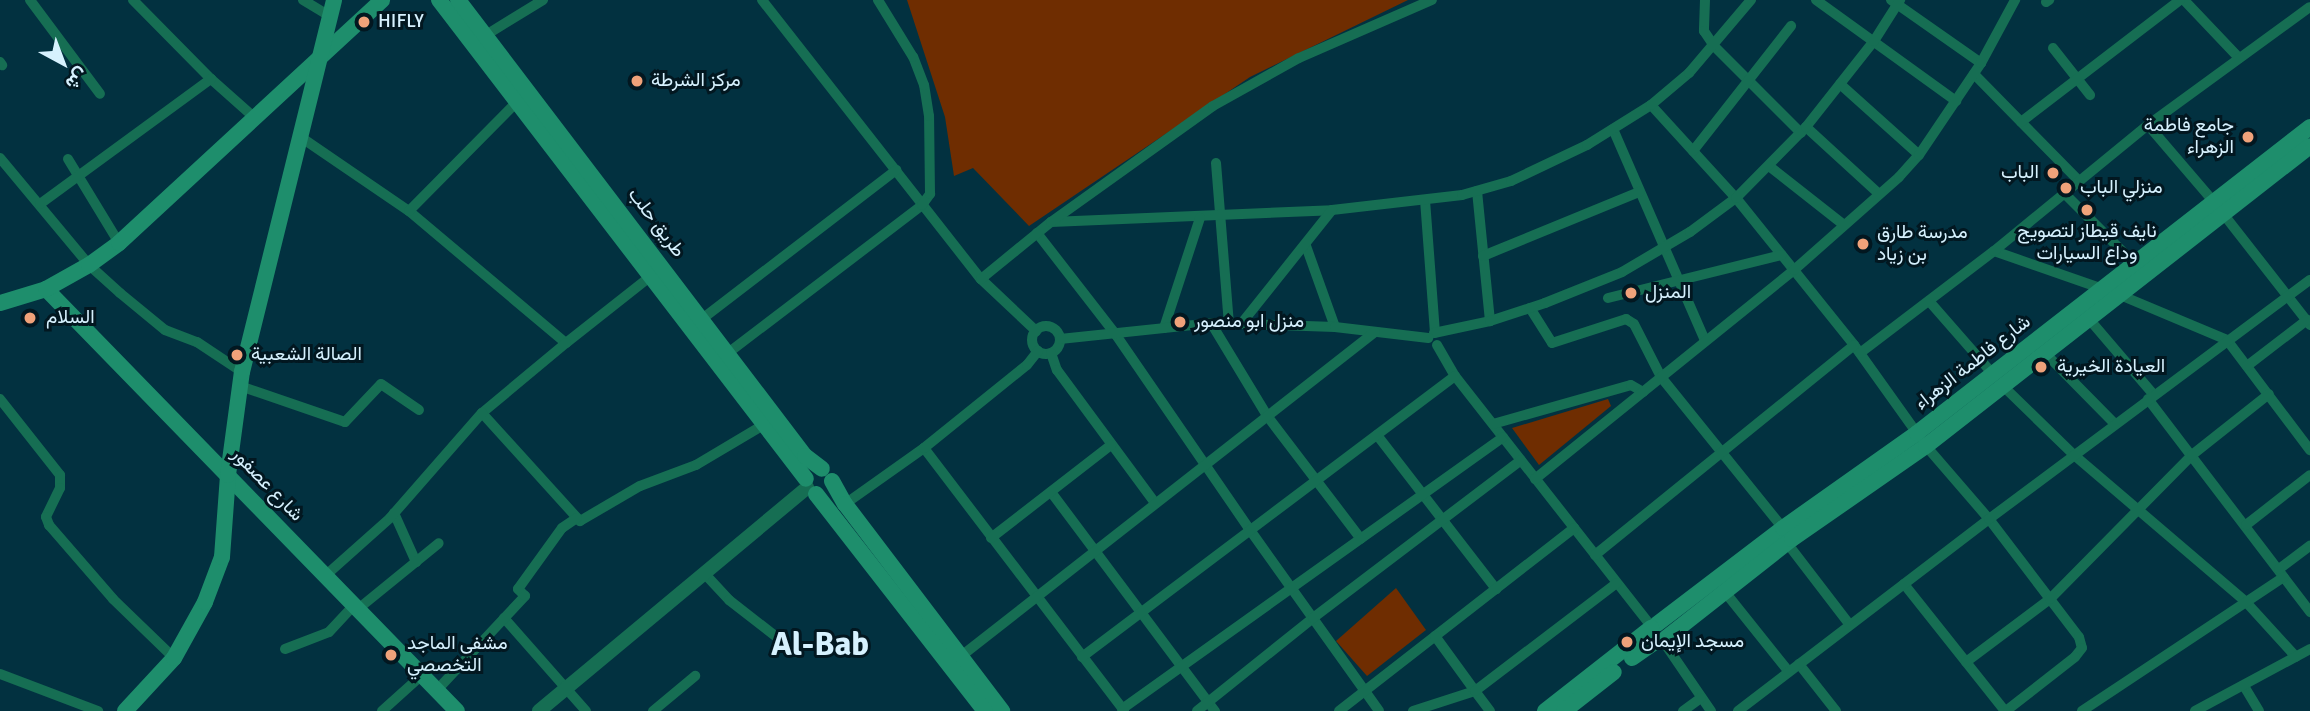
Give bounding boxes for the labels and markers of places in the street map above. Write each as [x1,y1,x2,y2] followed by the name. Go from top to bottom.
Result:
[378,11,424,33] place label: HIFLY
[356,14,372,30] marker: HIFLY
[651,70,741,92] place label: مركز الشرطة
[629,73,645,89] marker: مركز الشرطة
[2144,115,2234,159] place label: جامع فاطمة الزهراء
[2240,129,2256,145] marker: جامع فاطمة الزهراء
[2001,162,2039,184] place label: الباب
[2045,165,2061,181] marker: الباب
[2080,177,2163,199] place label: منزلي الباب
[2058,180,2074,196] marker: منزلي الباب
[2079,202,2095,218] marker: نايف قيطاز لتصويج وداع السيارات
[2017,221,2157,265] place label: نايف قيطاز لتصويج وداع السيارات
[1877,222,1968,266] place label: مدرسة طارق بن زياد
[1855,236,1871,252] marker: مدرسة طارق بن زياد
[1645,282,1691,304] place label: المنزل
[1623,285,1639,301] marker: المنزل
[46,307,95,329] place label: السلام
[20,308,40,328] marker: السلام
[1194,311,1304,333] place label: منزل ابو منصور
[1172,314,1188,330] marker: منزل ابو منصور
[251,344,362,366] place label: الصالة الشعبية
[229,347,245,363] marker: الصالة الشعبية
[2057,356,2165,378] place label: العيادة الخيرية
[2031,357,2051,377] marker: العيادة الخيرية
[1641,631,1744,653] place label: مسجد الإيمان
[407,633,508,677] place label: مشفى الماجد التخصصي
[1619,634,1635,650] marker: مسجد الإيمان
[381,645,401,665] marker: مشفى الماجد التخصصي

